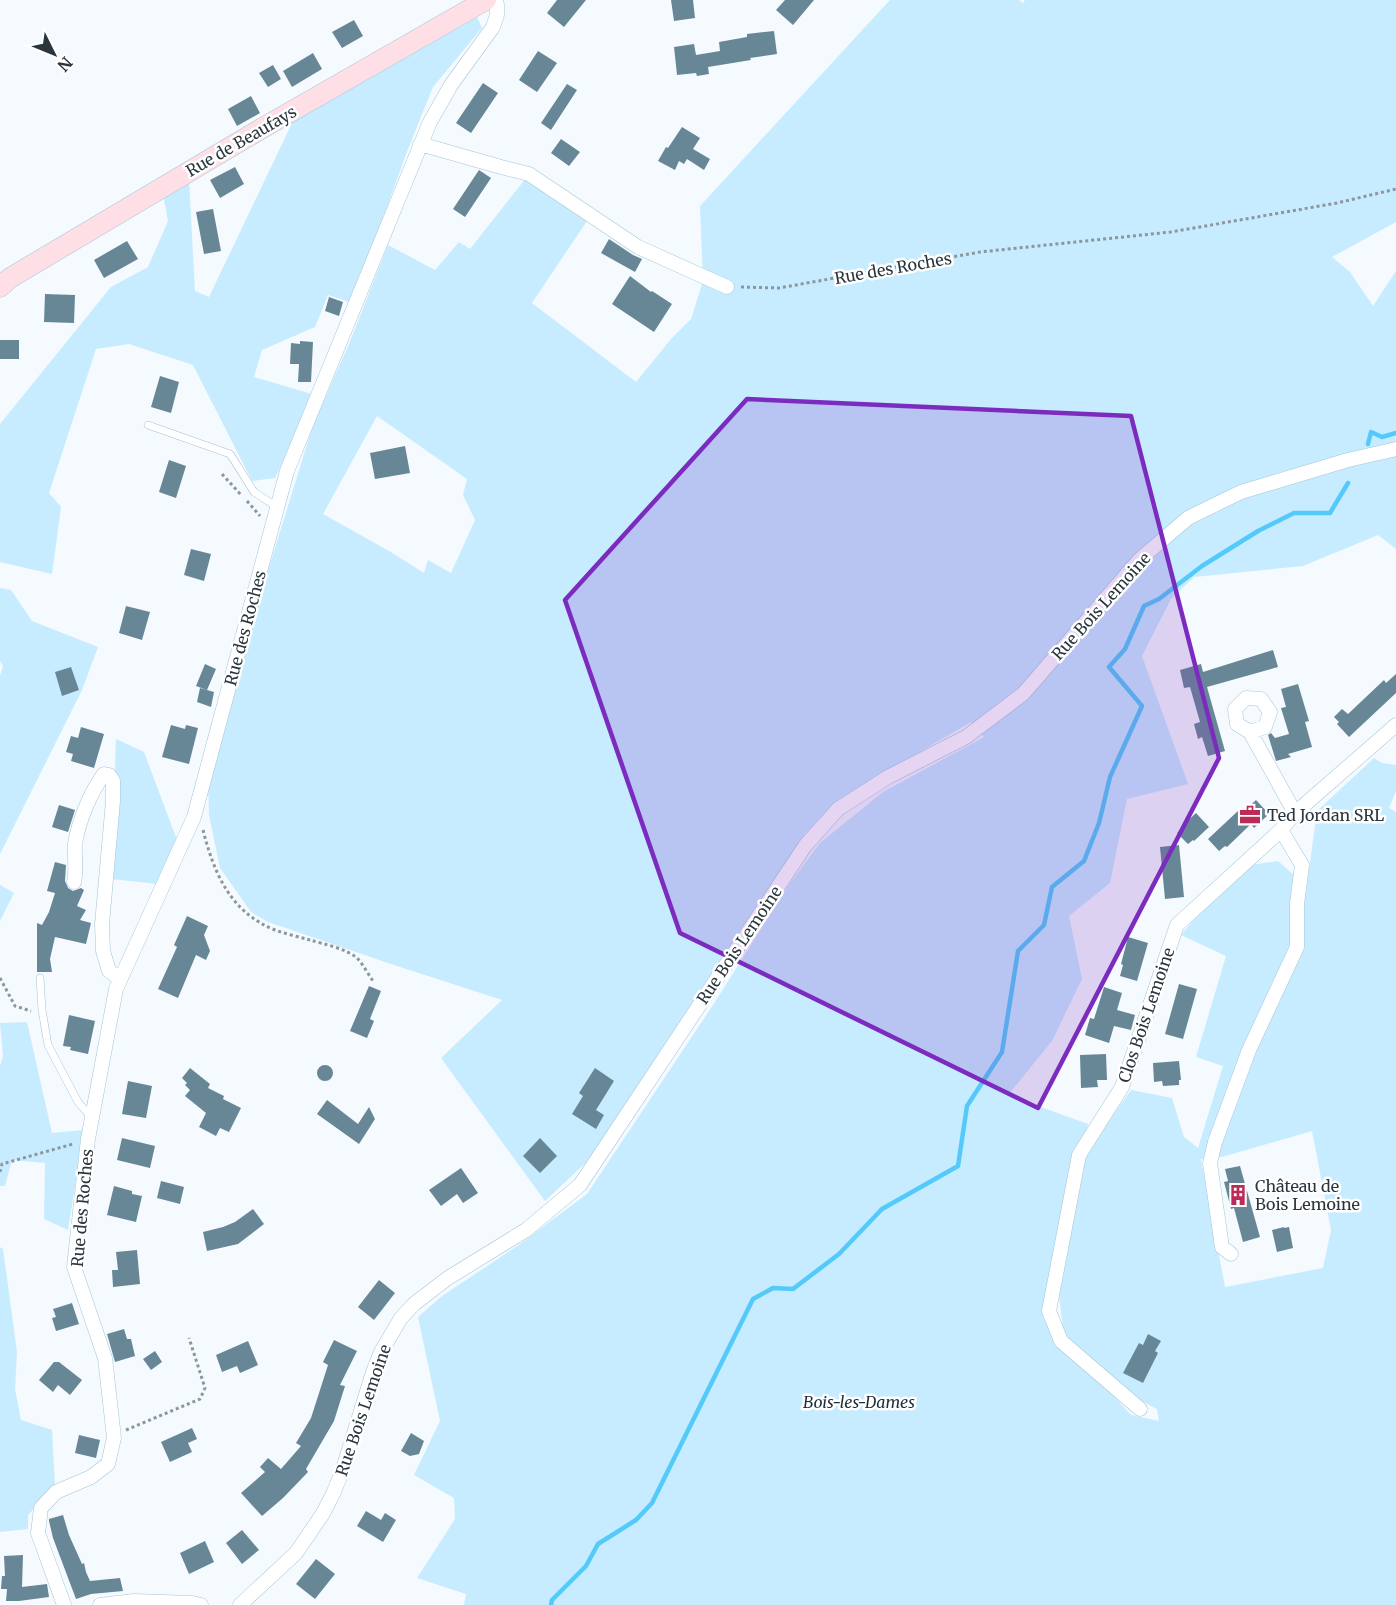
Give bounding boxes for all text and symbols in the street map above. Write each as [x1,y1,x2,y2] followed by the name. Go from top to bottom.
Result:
[24,24,84,84] north arrow
[53,53,77,76] text: N
[182,101,300,181] street label: Rue de Beaufays
[833,248,953,288] street label: Rue des Roches
[1047,548,1155,664] street label: Rue Bois Lemoine
[220,568,270,688] street label: Rue des Roches
[1238,803,1262,827] office icon: Ted Jordan SRL
[1267,805,1384,825] place label: Ted Jordan SRL
[692,882,786,1008] street label: Rue Bois Lemoine
[1114,945,1178,1085] street label: Clos Bois Lemoine
[67,1148,97,1268] street label: Rue des Roches
[1255,1176,1360,1214] place label: Château de Bois Lemoine
[1226,1183,1250,1207] building icon: Château de Bois Lemoine
[331,1342,395,1478] street label: Rue Bois Lemoine
[803,1392,915,1412] park label: Bois-les-Dames

